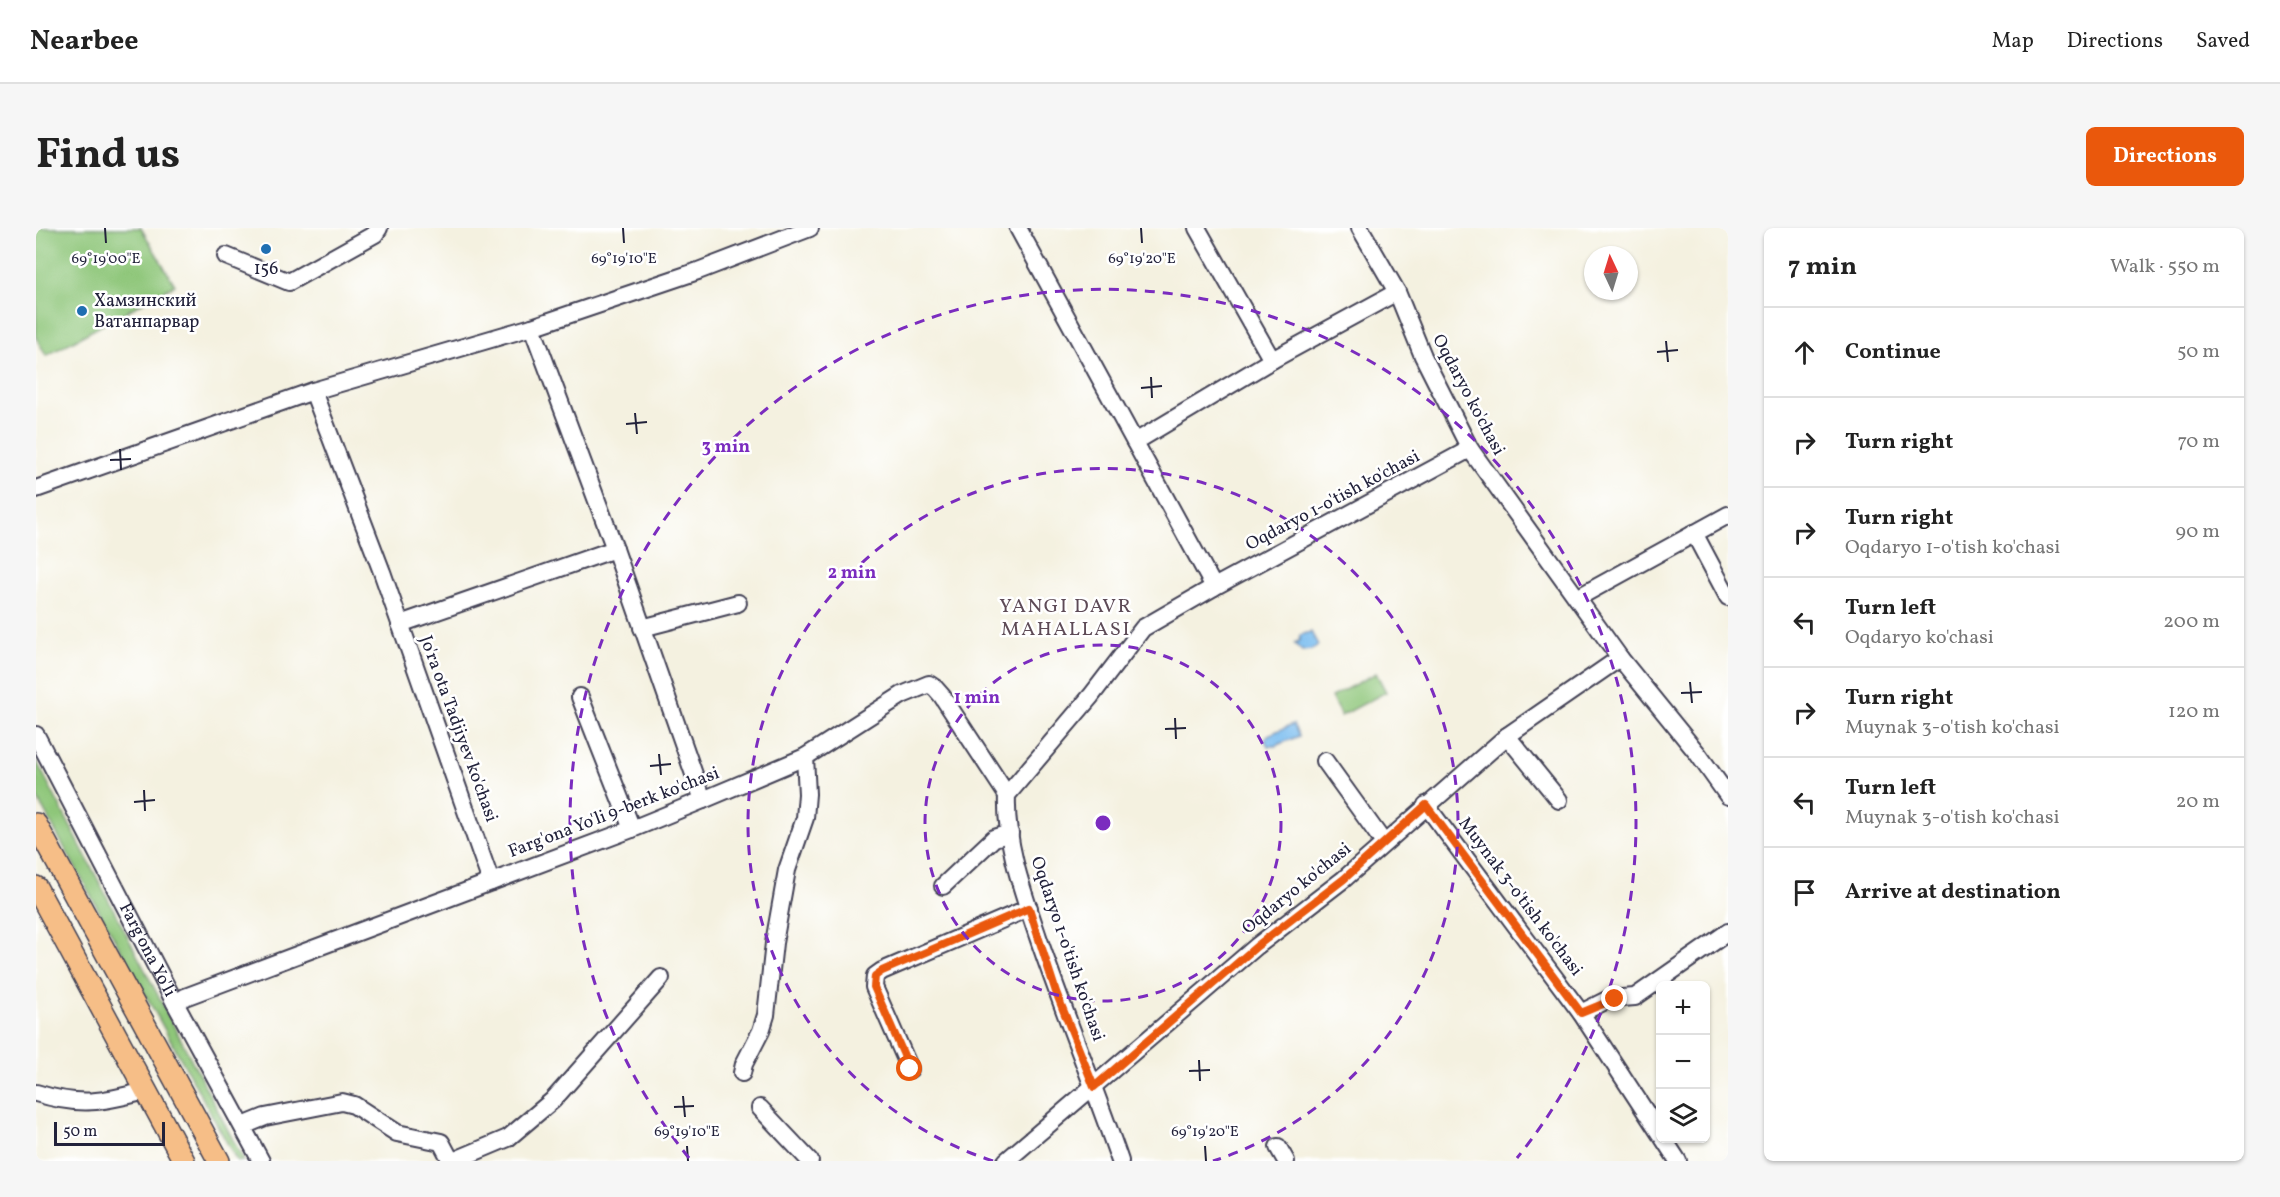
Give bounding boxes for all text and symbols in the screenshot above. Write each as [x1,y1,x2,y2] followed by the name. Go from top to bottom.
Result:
[30,22,139,61] text: Nearbee
[1992,27,2034,56] text: Map
[2067,27,2163,56] text: Directions
[2196,27,2250,56] text: Saved
[36,127,180,186] text: Find us
[2086,127,2244,186] button: Directions
[259,242,273,256] marker: 156
[1584,246,1638,300] north arrow
[72,249,140,270] text: 69°19'00"E
[591,249,657,270] text: 69°19'10"E
[1108,249,1176,270] text: 69°19'20"E
[1788,249,1857,285] text: 7 min
[2110,253,2220,281] text: Walk · 550 m
[254,257,278,282] place label: 156
[94,289,199,335] place label: Хамзинский Ватанпарвар
[75,304,89,318] marker: Хамзинский Ватанпарвар
[1426,330,1510,460] street label: Oqdaryo ko'chasi
[1788,336,1821,369] icon: ahead
[1845,337,1941,368] text: Continue
[2177,338,2220,366] text: 50 m
[1788,426,1821,459] icon: right
[1845,427,1953,458] text: Turn right
[2177,428,2220,456] text: 70 m
[702,435,750,460] text: 3 min
[1242,444,1424,558] street label: Oqdaryo 1-o'tish ko'chasi
[1845,503,1953,534] text: Turn right
[1788,516,1821,549] icon: right
[2176,518,2220,546] text: 90 m
[1845,534,2060,562] text: Oqdaryo 1-o'tish ko'chasi
[828,561,876,586] text: 2 min
[999,593,1133,644] district label: YANGI DAVR MAHALLASI
[1845,593,1936,624] text: Turn left
[1788,606,1821,639] icon: left
[2163,608,2220,636] text: 200 m
[1845,624,1994,652] text: Oqdaryo ko'chasi
[413,632,503,826] street label: Jo'ra ota Tadjiyev ko'chasi
[1845,683,1953,714] text: Turn right
[954,686,1000,711] text: 1 min
[1788,696,1821,729] icon: right
[2168,698,2220,726] text: 120 m
[1845,714,2060,742] text: Muynak 3-o'tish ko'chasi
[505,761,723,865] street label: Farg'ona Yo'li 9-berk ko'chasi
[1845,773,1936,804] text: Turn left
[1788,786,1821,819] icon: left
[2176,788,2220,816] text: 20 m
[1845,804,2060,832] text: Muynak 3-o'tish ko'chasi
[1452,812,1588,982] street label: Muynak 3-o'tish ko'chasi
[1093,813,1113,833] centre of rings
[1237,837,1357,941] street label: Oqdaryo ko'chasi
[1024,853,1110,1045] street label: Oqdaryo 1-o'tish ko'chasi
[1788,876,1821,909] icon: arrive
[1845,877,2061,908] text: Arrive at destination
[113,898,182,1001] street label: Farg'ona Yo'li
[1656,981,1710,1143] map controls
[1656,981,1710,1035] button: +
[1601,985,1627,1011] route end
[1656,1035,1710,1089] button: −
[896,1055,922,1081] route start
[1656,1089,1710,1143] button: layers
[54,1119,165,1146] scale bar
[63,1121,97,1143] text: 50 m
[654,1122,720,1143] text: 69°19'10"E
[1171,1122,1239,1143] text: 69°19'20"E

